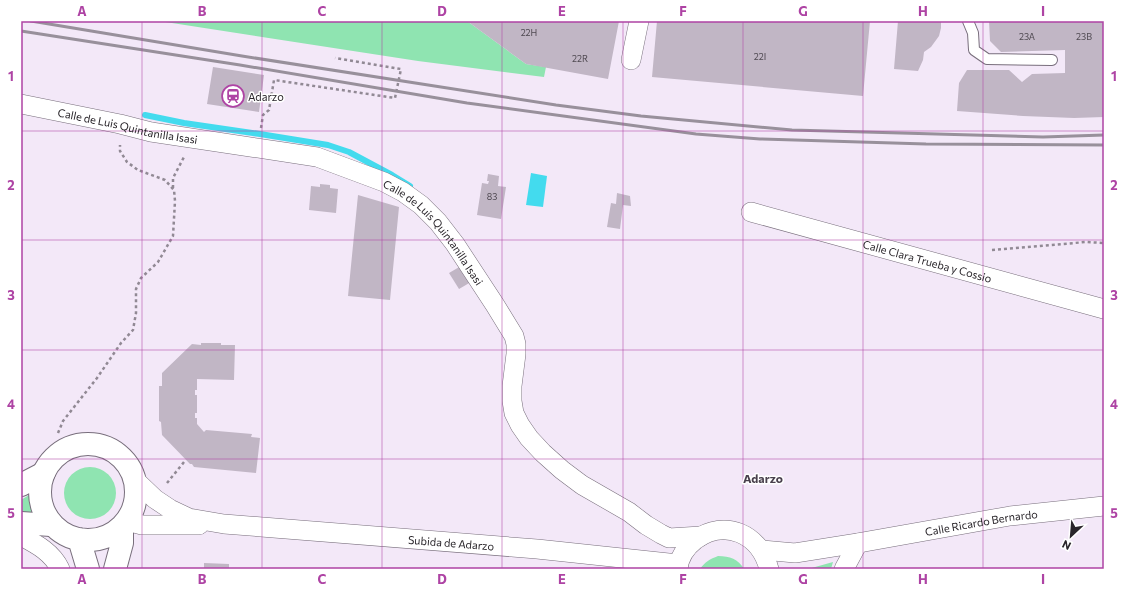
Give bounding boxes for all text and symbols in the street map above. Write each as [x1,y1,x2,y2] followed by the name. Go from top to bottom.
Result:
[77,3,87,19] text: A
[198,3,207,19] text: B
[318,3,327,19] text: C
[437,3,447,19] text: D
[558,3,566,19] text: E
[679,3,687,19] text: F
[798,3,808,19] text: G
[918,3,928,19] text: H
[1041,3,1045,19] text: I
[521,27,537,38] house number: 22H
[1019,31,1035,42] house number: 23A
[1076,31,1092,42] house number: 23B
[754,51,766,62] house number: 22I
[572,53,588,64] house number: 22R
[8,68,14,84] text: 1
[1111,68,1117,84] text: 1
[220,83,246,109] station icon: Adarzo
[248,90,284,103] place label: Adarzo
[57,105,199,145] street label: Calle de Luis Quintanilla Isasi
[381,176,486,287] street label: Calle de Luis Quintanilla Isasi
[7,177,15,193] text: 2
[1110,177,1118,193] text: 2
[487,191,497,202] house number: 83
[861,237,994,285] street label: Calle Clara Trueba y Cossio
[7,287,15,303] text: 3
[1110,287,1118,303] text: 3
[7,396,15,412] text: 4
[1110,396,1118,412] text: 4
[743,471,783,485] district label: Adarzo
[7,505,15,521] text: 5
[1110,505,1118,521] text: 5
[924,507,1039,538] street label: Calle Ricardo Bernardo
[1051,516,1091,556] north arrow
[408,532,495,552] street label: Subida de Adarzo
[1060,538,1073,553] text: N
[77,571,87,587] text: A
[198,571,207,587] text: B
[318,571,327,587] text: C
[437,571,447,587] text: D
[558,571,566,587] text: E
[679,571,687,587] text: F
[798,571,808,587] text: G
[918,571,928,587] text: H
[1041,571,1045,587] text: I

